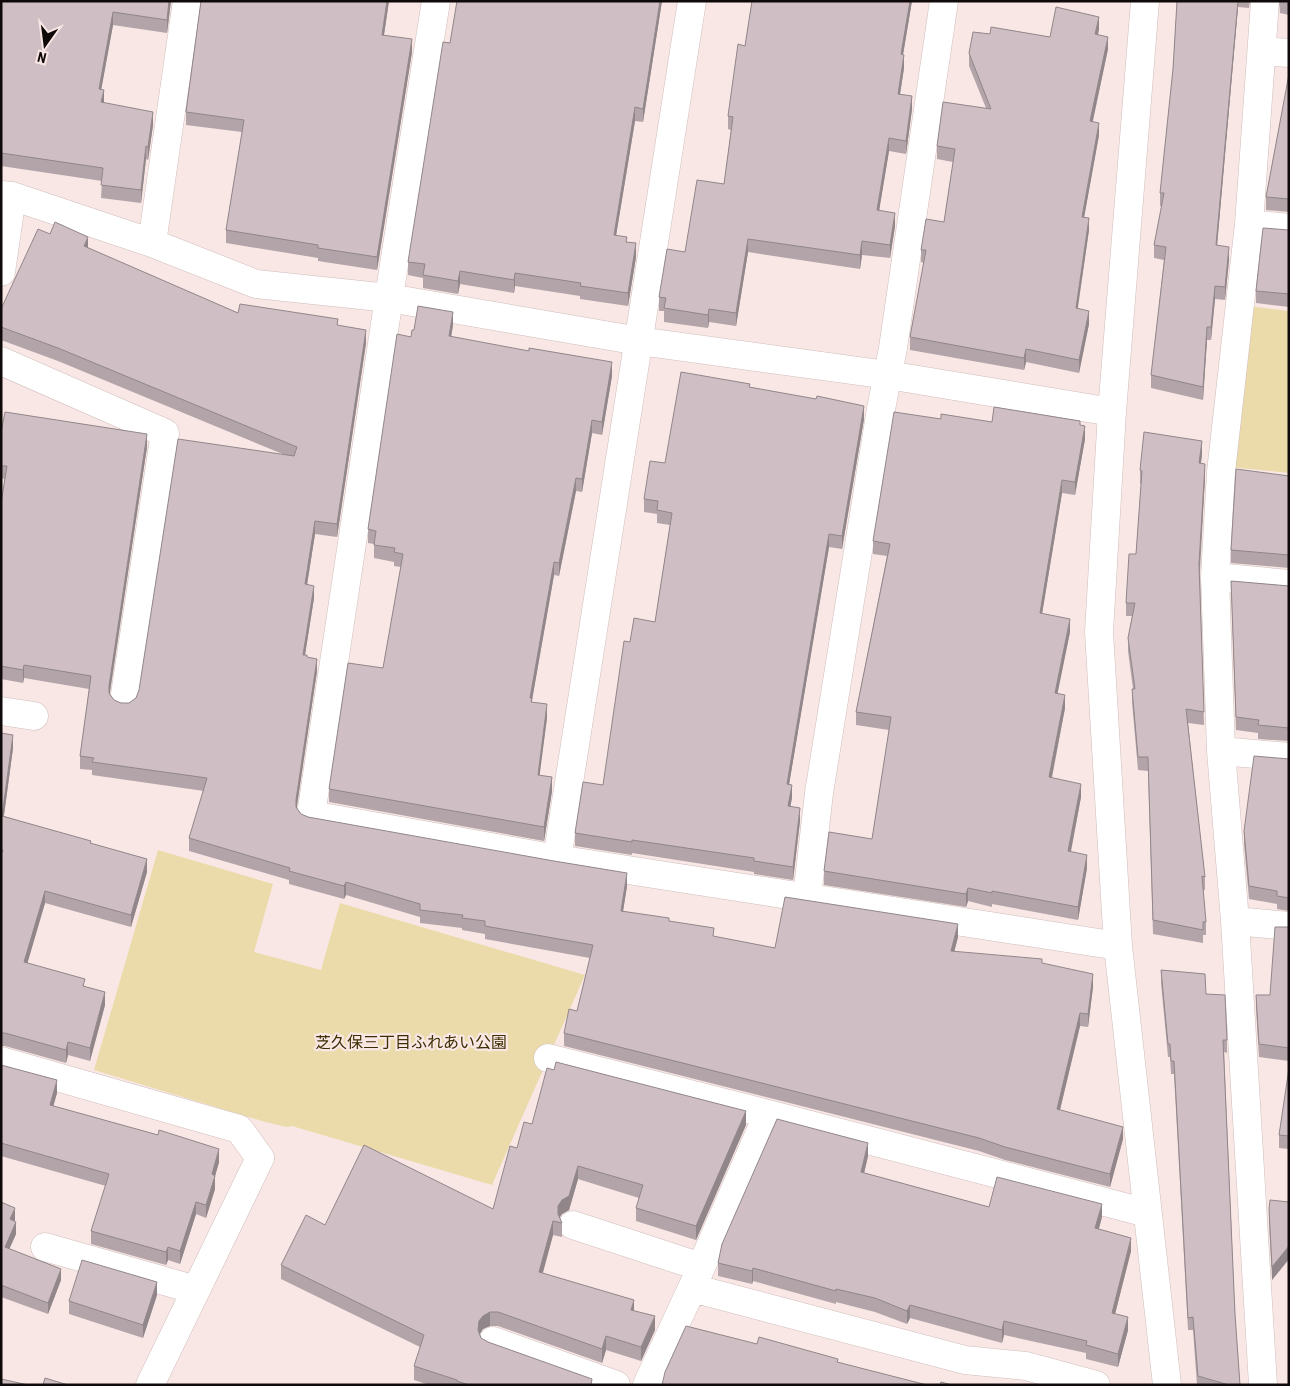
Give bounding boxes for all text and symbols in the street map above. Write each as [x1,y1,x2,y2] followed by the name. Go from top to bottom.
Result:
[20,20,70,70] north arrow
[36,49,48,66] text: N
[315,1033,507,1052] park label: 芝久保三丁目ふれあい公園

